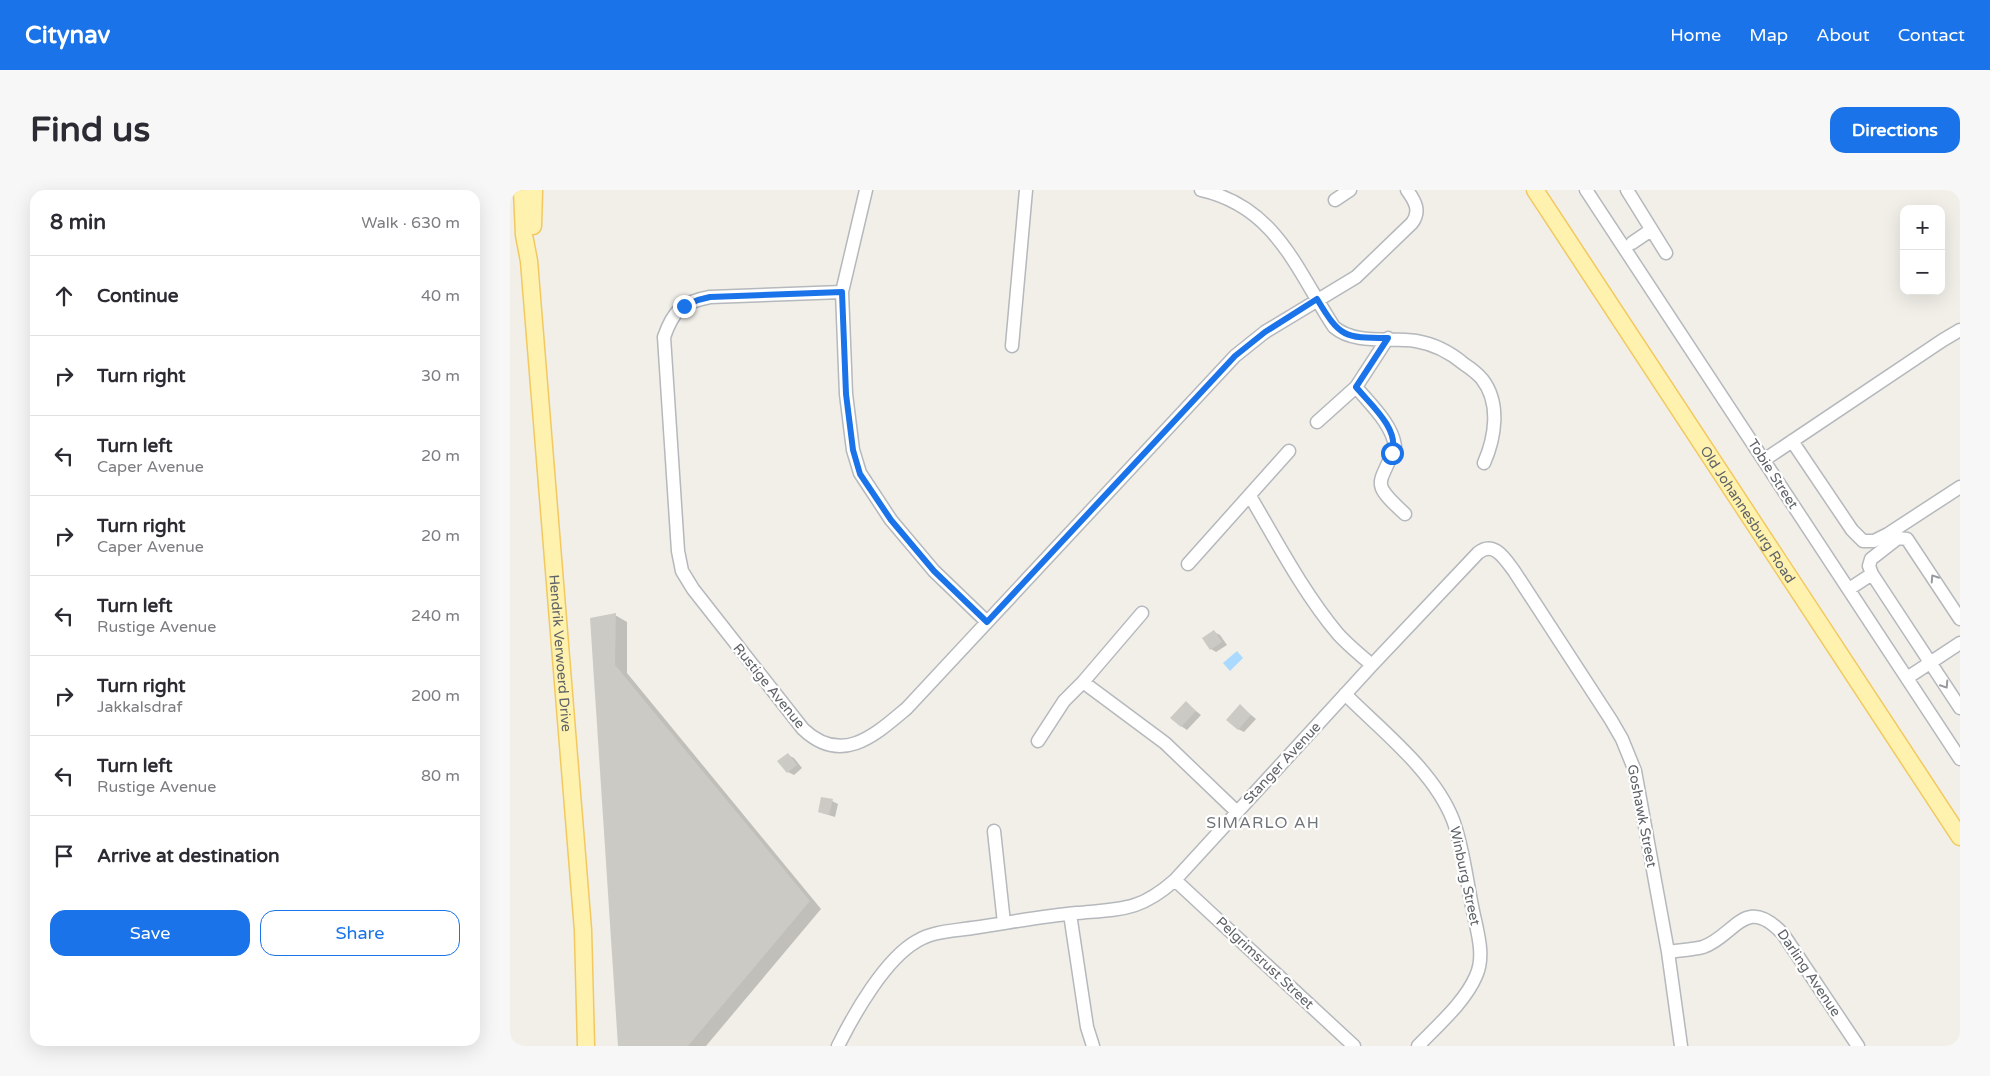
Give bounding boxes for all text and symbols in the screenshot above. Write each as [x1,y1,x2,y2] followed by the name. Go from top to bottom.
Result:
[25,21,110,50] text: Citynav
[1670,24,1721,46] text: Home
[1749,24,1788,46] text: Map
[1816,24,1870,46] text: About
[1898,24,1965,46] text: Contact
[1830,107,1960,153] button: Directions
[30,109,150,151] text: Find us
[1900,205,1945,295] map controls
[1900,205,1945,250] button: +
[50,210,106,235] text: 8 min
[361,213,460,233] text: Walk · 630 m
[1900,250,1945,295] button: −
[50,282,78,310] icon: ahead
[97,285,179,307] text: Continue
[421,286,460,306] text: 40 m
[673,295,696,318] route end
[50,362,78,390] icon: right
[97,365,185,387] text: Turn right
[421,366,460,386] text: 30 m
[97,435,173,457] text: Turn left
[1744,436,1802,513] street label: Tobie Street
[50,442,78,470] icon: left
[1381,442,1404,465] route start
[1697,442,1799,586] street label: Old Johannesburg Road
[421,446,460,466] text: 20 m
[97,457,204,477] text: Caper Avenue
[97,515,185,537] text: Turn right
[50,522,78,550] icon: right
[421,526,460,546] text: 20 m
[97,537,204,557] text: Caper Avenue
[546,574,575,733] street label: Hendrik Verwoerd Drive
[1930,574,1940,583] one-way arrow
[97,595,173,617] text: Turn left
[50,602,78,630] icon: left
[411,606,460,626] text: 240 m
[97,617,216,637] text: Rustige Avenue
[730,640,809,732] street label: Rustige Avenue
[97,675,185,697] text: Turn right
[1939,680,1949,689] one-way arrow
[50,682,78,710] icon: right
[411,686,460,706] text: 200 m
[97,697,183,717] text: Jakkalsdraf
[1240,718,1324,808] street label: Stanger Avenue
[97,755,173,777] text: Turn left
[50,762,78,790] icon: left
[1624,763,1660,870] street label: Goshawk Street
[421,766,460,786] text: 80 m
[97,777,216,797] text: Rustige Avenue
[1206,813,1320,833] district label: SIMARLO AH
[1446,825,1484,928] street label: Winburg Street
[50,842,78,870] icon: arrive
[97,845,280,867] text: Arrive at destination
[50,910,250,956] button: Save
[260,910,460,956] button: Share
[1213,913,1318,1013] street label: Pelgrimsrust Street
[1774,926,1845,1020] street label: Darling Avenue

